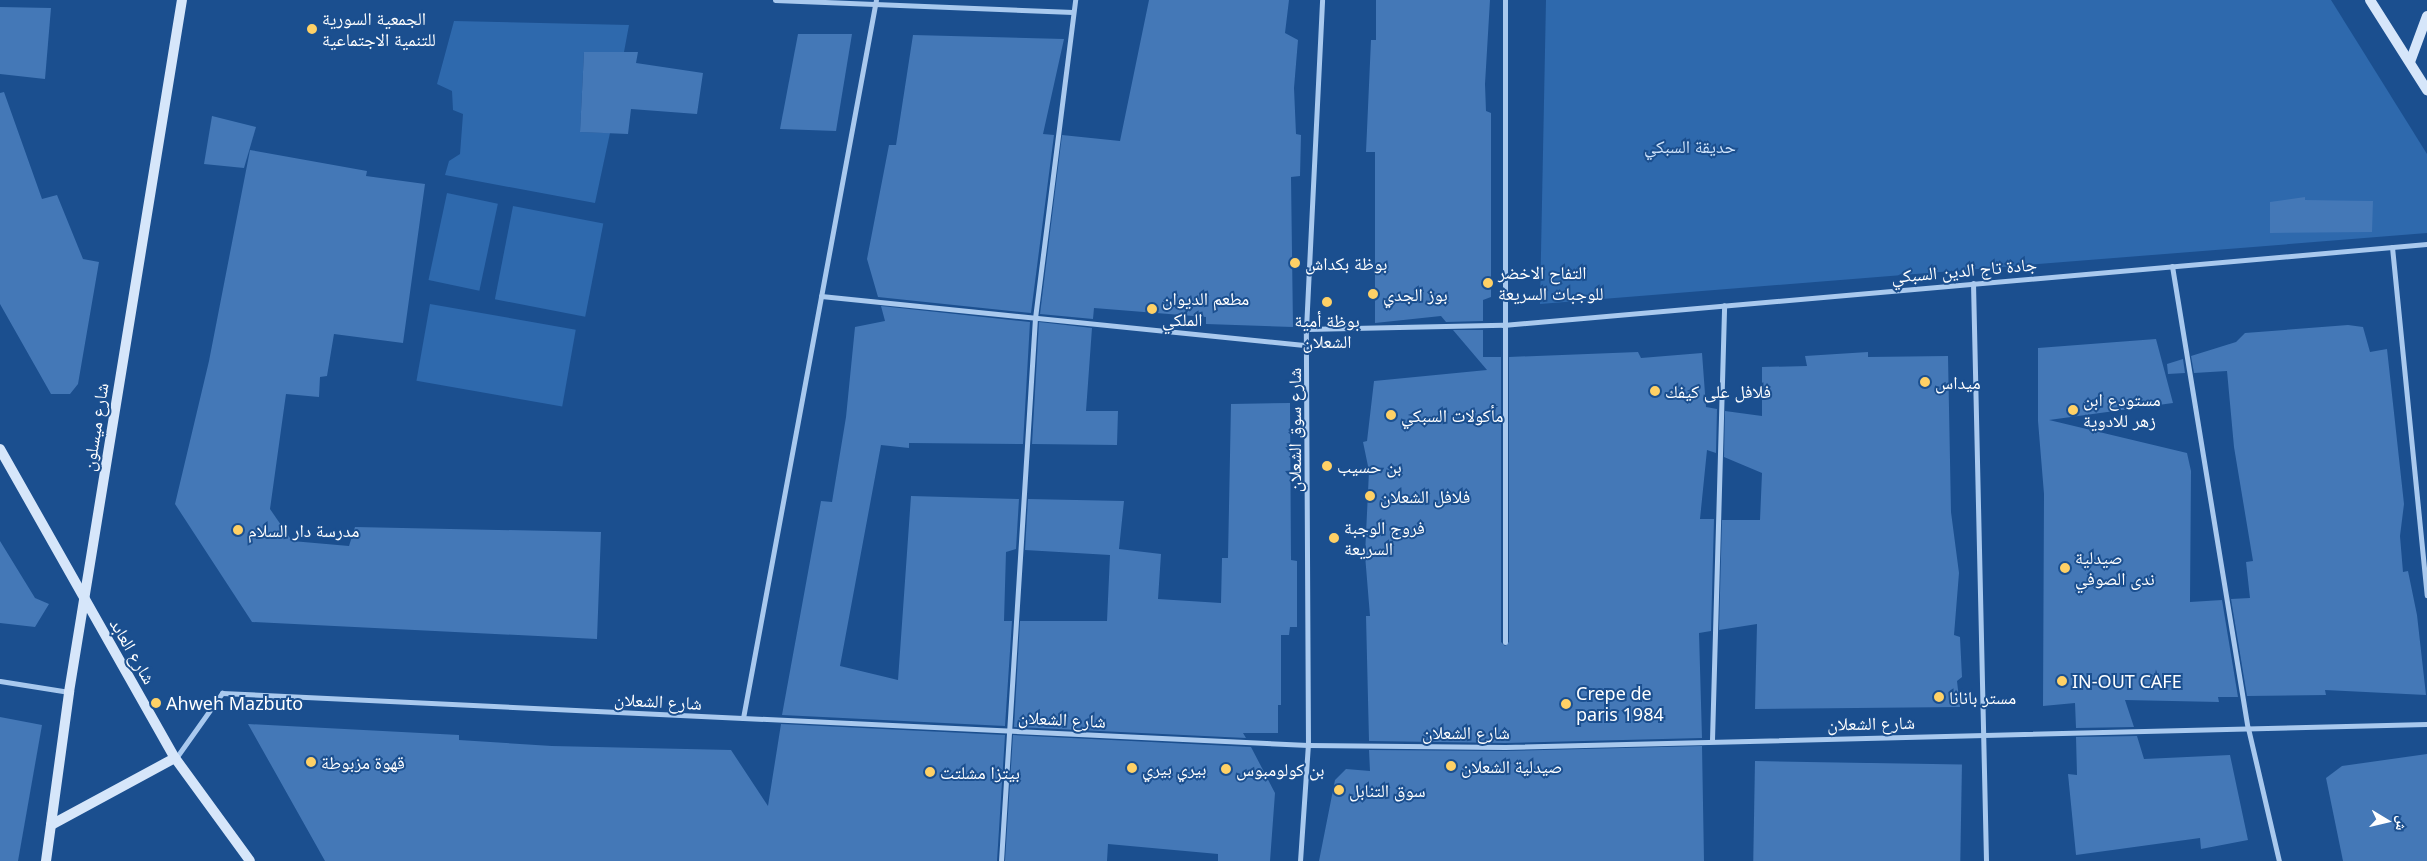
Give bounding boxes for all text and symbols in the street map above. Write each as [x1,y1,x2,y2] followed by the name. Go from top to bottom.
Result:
[322,8,436,50] place label: الجمعية السورية للتنمية الاجتماعية
[306,23,318,35] marker: الجمعية السورية للتنمية الاجتماعية
[1644,135,1736,157] park label: حديقة السبكي
[1305,252,1387,274] place label: بوظة بكداش
[1890,253,2038,287] street label: جادة تاج الدين السبكي
[1289,257,1301,269] marker: بوظة بكداش
[1498,262,1604,304] place label: التفاح الاخضر للوجبات السريعة
[1482,277,1494,289] marker: التفاح الاخضر للوجبات السريعة
[1383,283,1448,305] place label: بوز الجدي
[1162,288,1249,330] place label: مطعم الديوان الملكي
[1367,288,1379,300] marker: بوز الجدي
[1321,296,1333,308] marker: بوظة أمية الشعلان
[1146,303,1158,315] marker: مطعم الديوان الملكي
[1294,310,1360,352] place label: بوظة أمية الشعلان
[1283,368,1305,492] street label: شارع سوق الشعلان
[1935,371,1981,393] place label: ميداس
[1919,376,1931,388] marker: ميداس
[1665,380,1771,402] place label: فلافل على كيفك
[77,381,113,473] street label: شارع ميسلون
[1649,385,1661,397] marker: فلافل على كيفك
[2083,389,2161,432] place label: مستودع ابن زهر للادوية
[1401,404,1503,426] place label: مأكولات السبكي
[2067,404,2079,416] marker: مستودع ابن زهر للادوية
[1385,409,1397,421] marker: مأكولات السبكي
[1337,455,1402,477] place label: بن حسيب
[1321,460,1333,472] marker: بن حسيب
[1380,485,1470,507] place label: فلافل الشعلان
[1364,490,1376,502] marker: فلافل الشعلان
[1344,517,1425,560] place label: فروج الوجبة السريعة
[248,519,360,541] place label: مدرسة دار السلام
[232,524,244,536] marker: مدرسة دار السلام
[1328,532,1340,544] marker: فروج الوجبة السريعة
[2075,547,2155,590] place label: صيدلية ندى الصوفي
[2059,562,2071,574] marker: صيدلية ندى الصوفي
[106,614,160,688] street label: شارع العابد
[2072,670,2182,692] place label: IN-OUT CAFE
[2056,675,2068,687] marker: IN-OUT CAFE
[1576,683,1664,726] place label: Crepe de paris 1984
[1949,686,2016,708] place label: مستر بانانا
[614,688,702,714] street label: شارع الشعلان
[1933,691,1945,703] marker: مستر بانانا
[166,692,303,714] place label: Ahweh Mazbuto
[150,697,162,709] marker: Ahweh Mazbuto
[1560,698,1572,710] marker: Crepe de paris 1984
[1018,706,1106,732] street label: شارع الشعلان
[1827,711,1915,735] street label: شارع الشعلان
[1422,721,1510,743] street label: شارع الشعلان
[321,751,405,773] place label: قهوة مزبوطة
[1461,755,1562,777] place label: صيدلية الشعلان
[305,756,317,768] marker: قهوة مزبوطة
[1142,757,1206,779] place label: بيري بيري
[1236,758,1324,780] place label: بن كولومبوس
[1445,760,1457,772] marker: صيدلية الشعلان
[940,761,1020,783] place label: بيتزا مشلتت
[1126,762,1138,774] marker: بيري بيري
[1220,763,1232,775] marker: بن كولومبوس
[924,766,936,778] marker: بيتزا مشلتت
[1349,779,1426,801] place label: سوق التنابل
[1333,784,1345,796] marker: سوق التنابل
[2362,796,2412,846] north arrow
[2392,815,2413,832] text: ش

